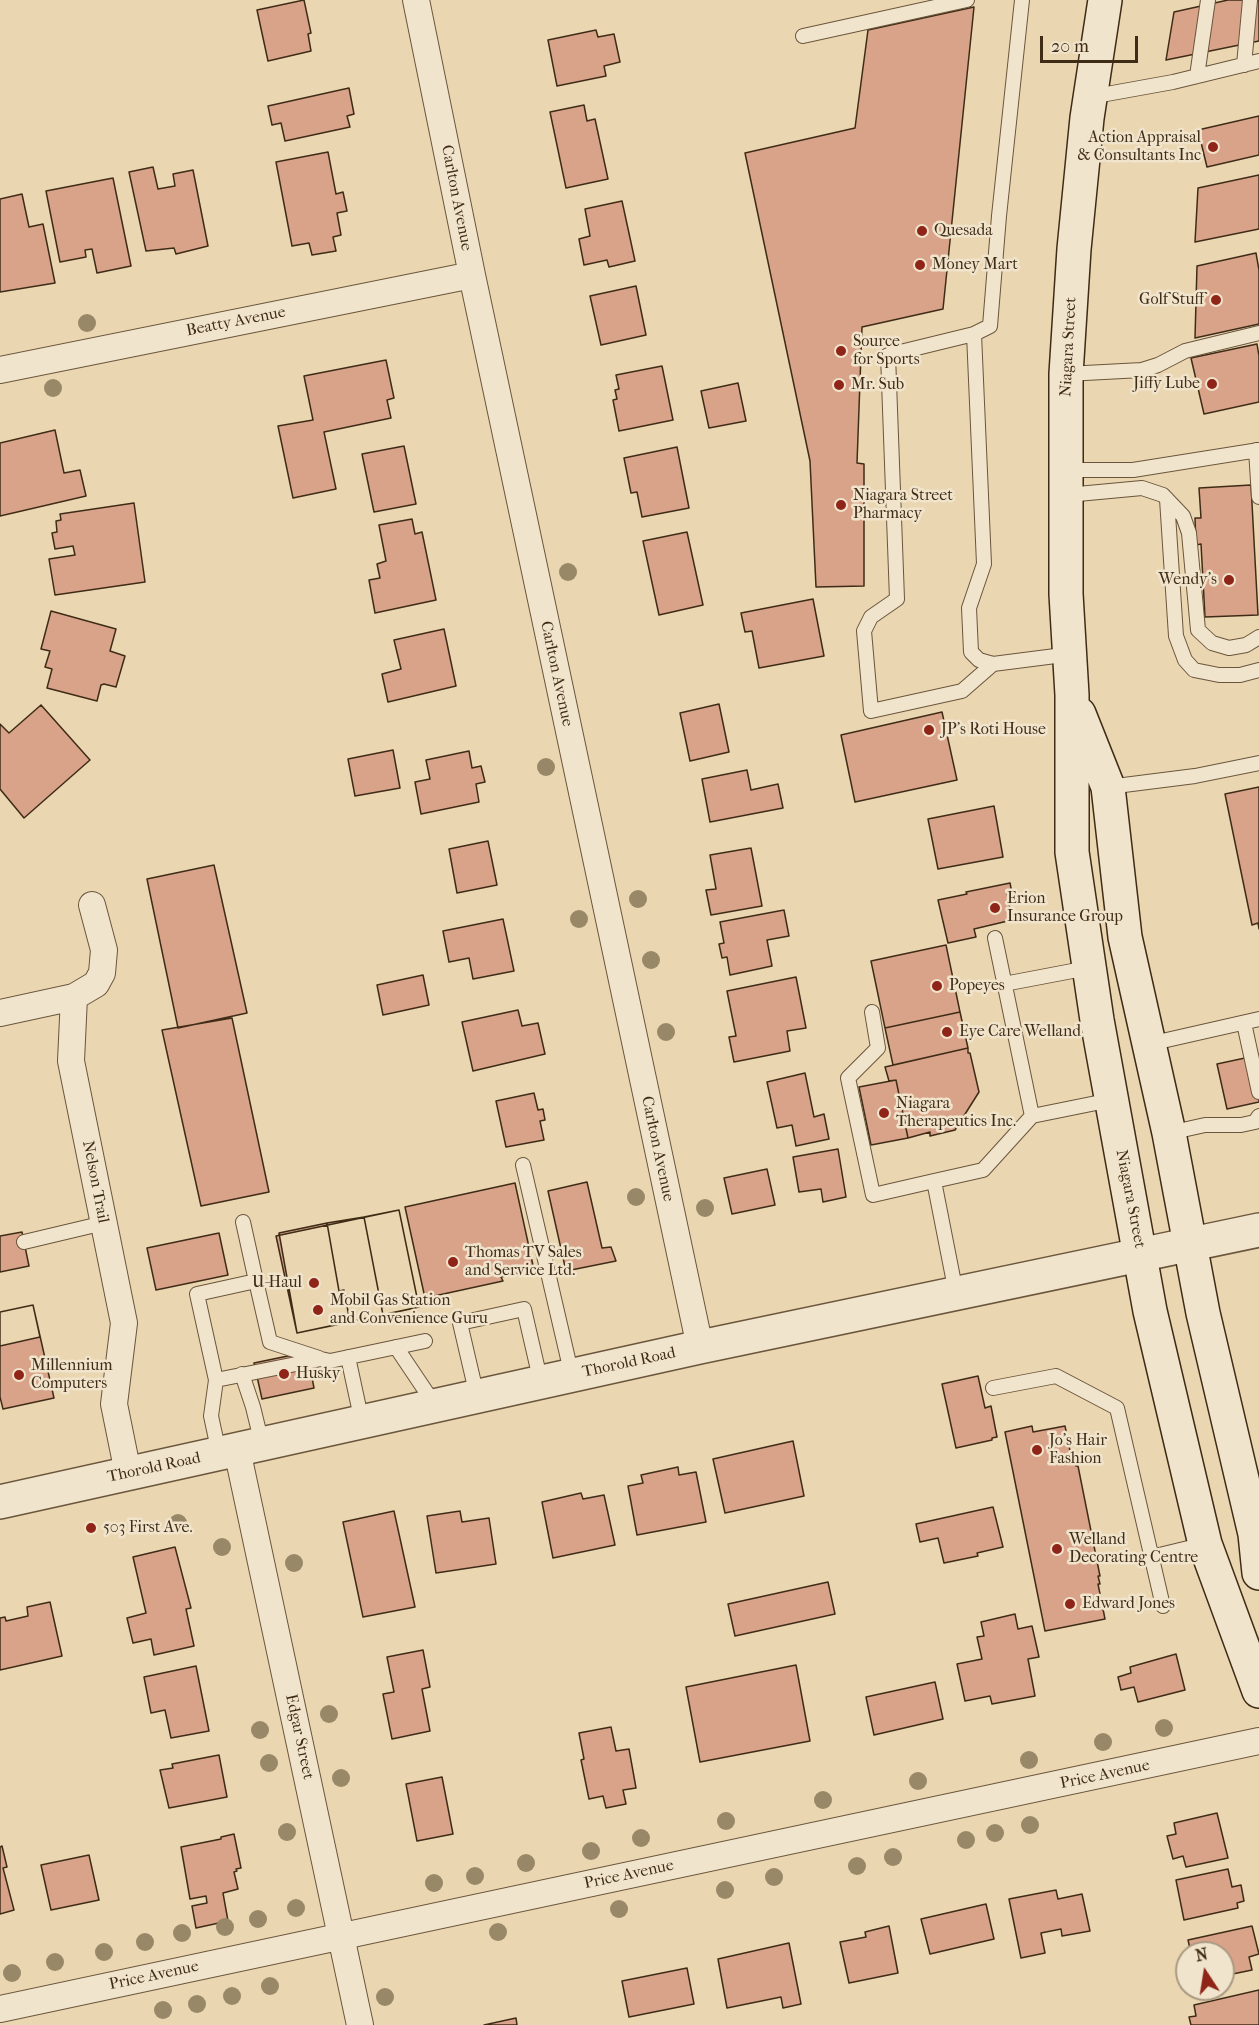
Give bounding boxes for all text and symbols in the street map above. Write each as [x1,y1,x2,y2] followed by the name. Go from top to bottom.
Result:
[1043,24,1140,62] scale bar
[1051,36,1089,57] text: 20 m
[1077,128,1201,166] place label: Action Appraisal & Consultants Inc
[1206,140,1220,154] marker: Action Appraisal & Consultants Inc
[436,144,476,252] street label: Carlton Avenue
[934,221,993,241] place label: Quesada
[915,224,929,238] marker: Quesada
[932,255,1018,275] place label: Money Mart
[913,258,927,272] marker: Money Mart
[1139,290,1204,310] place label: Golf Stuff
[1209,293,1223,307] marker: Golf Stuff
[1057,297,1081,397] street label: Niagara Street
[185,303,287,341] street label: Beatty Avenue
[853,332,920,370] place label: Source for Sports
[834,344,848,358] marker: Source for Sports
[1133,374,1200,394] place label: Jiffy Lube
[851,375,904,395] place label: Mr. Sub
[1205,377,1219,391] marker: Jiffy Lube
[832,378,846,392] marker: Mr. Sub
[853,486,953,524] place label: Niagara Street Pharmacy
[834,498,848,512] marker: Niagara Street Pharmacy
[1159,570,1217,590] place label: Wendy's
[1222,573,1236,587] marker: Wendy's
[535,620,577,728] street label: Carlton Avenue
[941,720,1046,740] place label: JP's Roti House
[922,723,936,737] marker: JP's Roti House
[1007,889,1123,927] place label: Erion Insurance Group
[988,901,1002,915] marker: Erion Insurance Group
[949,976,1005,996] place label: Popeyes
[930,979,944,993] marker: Popeyes
[959,1022,1081,1042] place label: Eye Care Welland
[940,1025,954,1039] marker: Eye Care Welland
[896,1094,1016,1132] place label: Niagara Therapeutics Inc.
[636,1095,678,1203] street label: Carlton Avenue
[877,1106,891,1120] marker: Niagara Therapeutics Inc.
[78,1139,112,1225] street label: Nelson Trail
[1111,1148,1149,1250] street label: Niagara Street
[465,1243,582,1281] place label: Thomas TV Sales and Service Ltd.
[446,1255,460,1269] marker: Thomas TV Sales and Service Ltd.
[252,1273,302,1293] place label: U-Haul
[307,1276,321,1290] marker: U-Haul
[330,1291,488,1329] place label: Mobil Gas Station and Convenience Guru
[311,1303,325,1317] marker: Mobil Gas Station and Convenience Guru
[581,1344,677,1382] street label: Thorold Road
[31,1356,113,1394] place label: Millennium Computers
[296,1364,340,1384] place label: Husky
[277,1367,291,1381] marker: Husky
[12,1368,26,1382] marker: Millennium Computers
[1049,1431,1107,1469] place label: Jo's Hair Fashion
[1030,1443,1044,1457] marker: Jo's Hair Fashion
[106,1449,202,1487] street label: Thorold Road
[103,1518,193,1538] place label: 503 First Ave.
[84,1521,98,1535] marker: 503 First Ave.
[1069,1530,1198,1568] place label: Welland Decorating Centre
[1050,1542,1064,1556] marker: Welland Decorating Centre
[1082,1594,1175,1614] place label: Edward Jones
[1063,1597,1077,1611] marker: Edward Jones
[281,1693,317,1781] street label: Edgar Street
[1058,1756,1152,1794] street label: Price Avenue
[582,1856,676,1894] street label: Price Avenue
[1175,1941,1235,2001] north arrow
[1194,1944,1209,1965] text: N
[107,1957,201,1995] street label: Price Avenue

